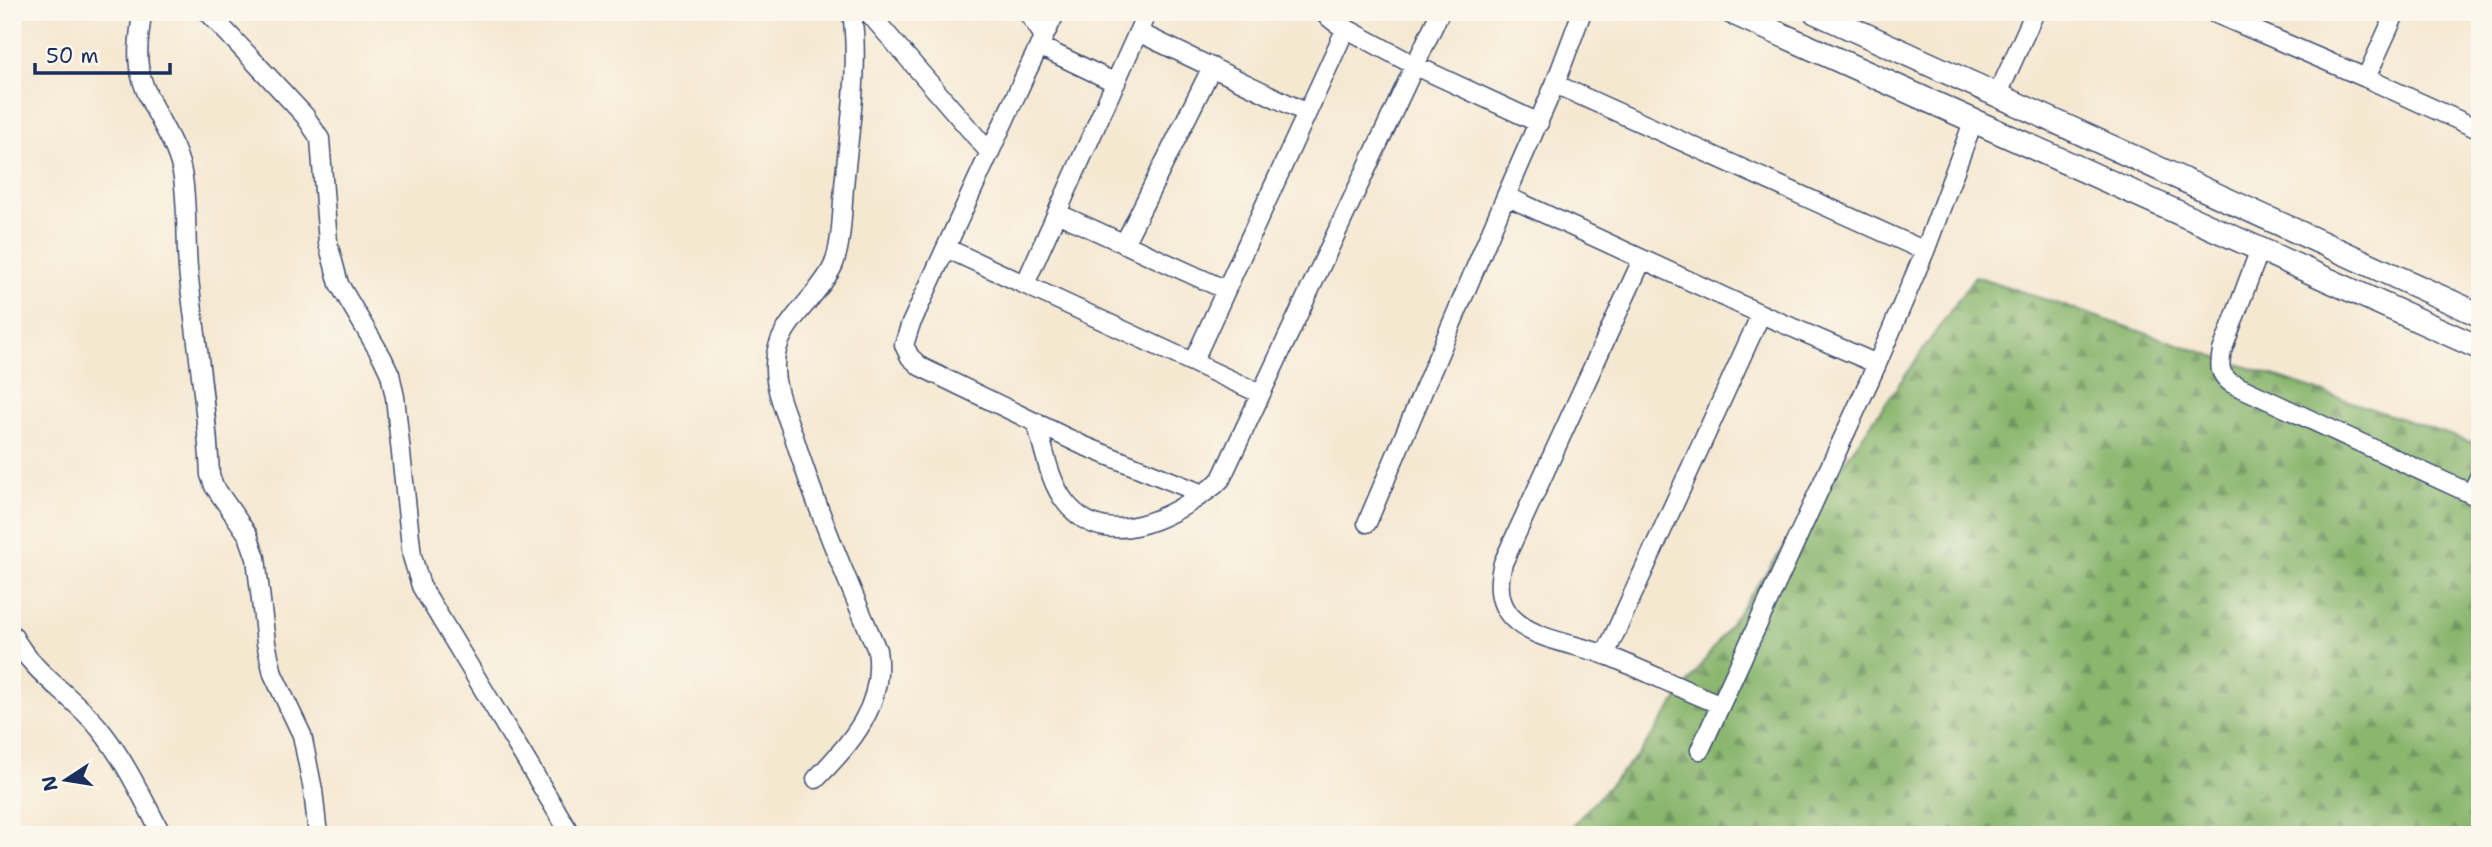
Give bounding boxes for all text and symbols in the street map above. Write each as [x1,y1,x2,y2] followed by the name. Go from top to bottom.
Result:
[35,32,170,76] scale bar
[46,42,99,70] text: 50 m
[32,746,102,816] north arrow
[36,773,64,793] text: N

